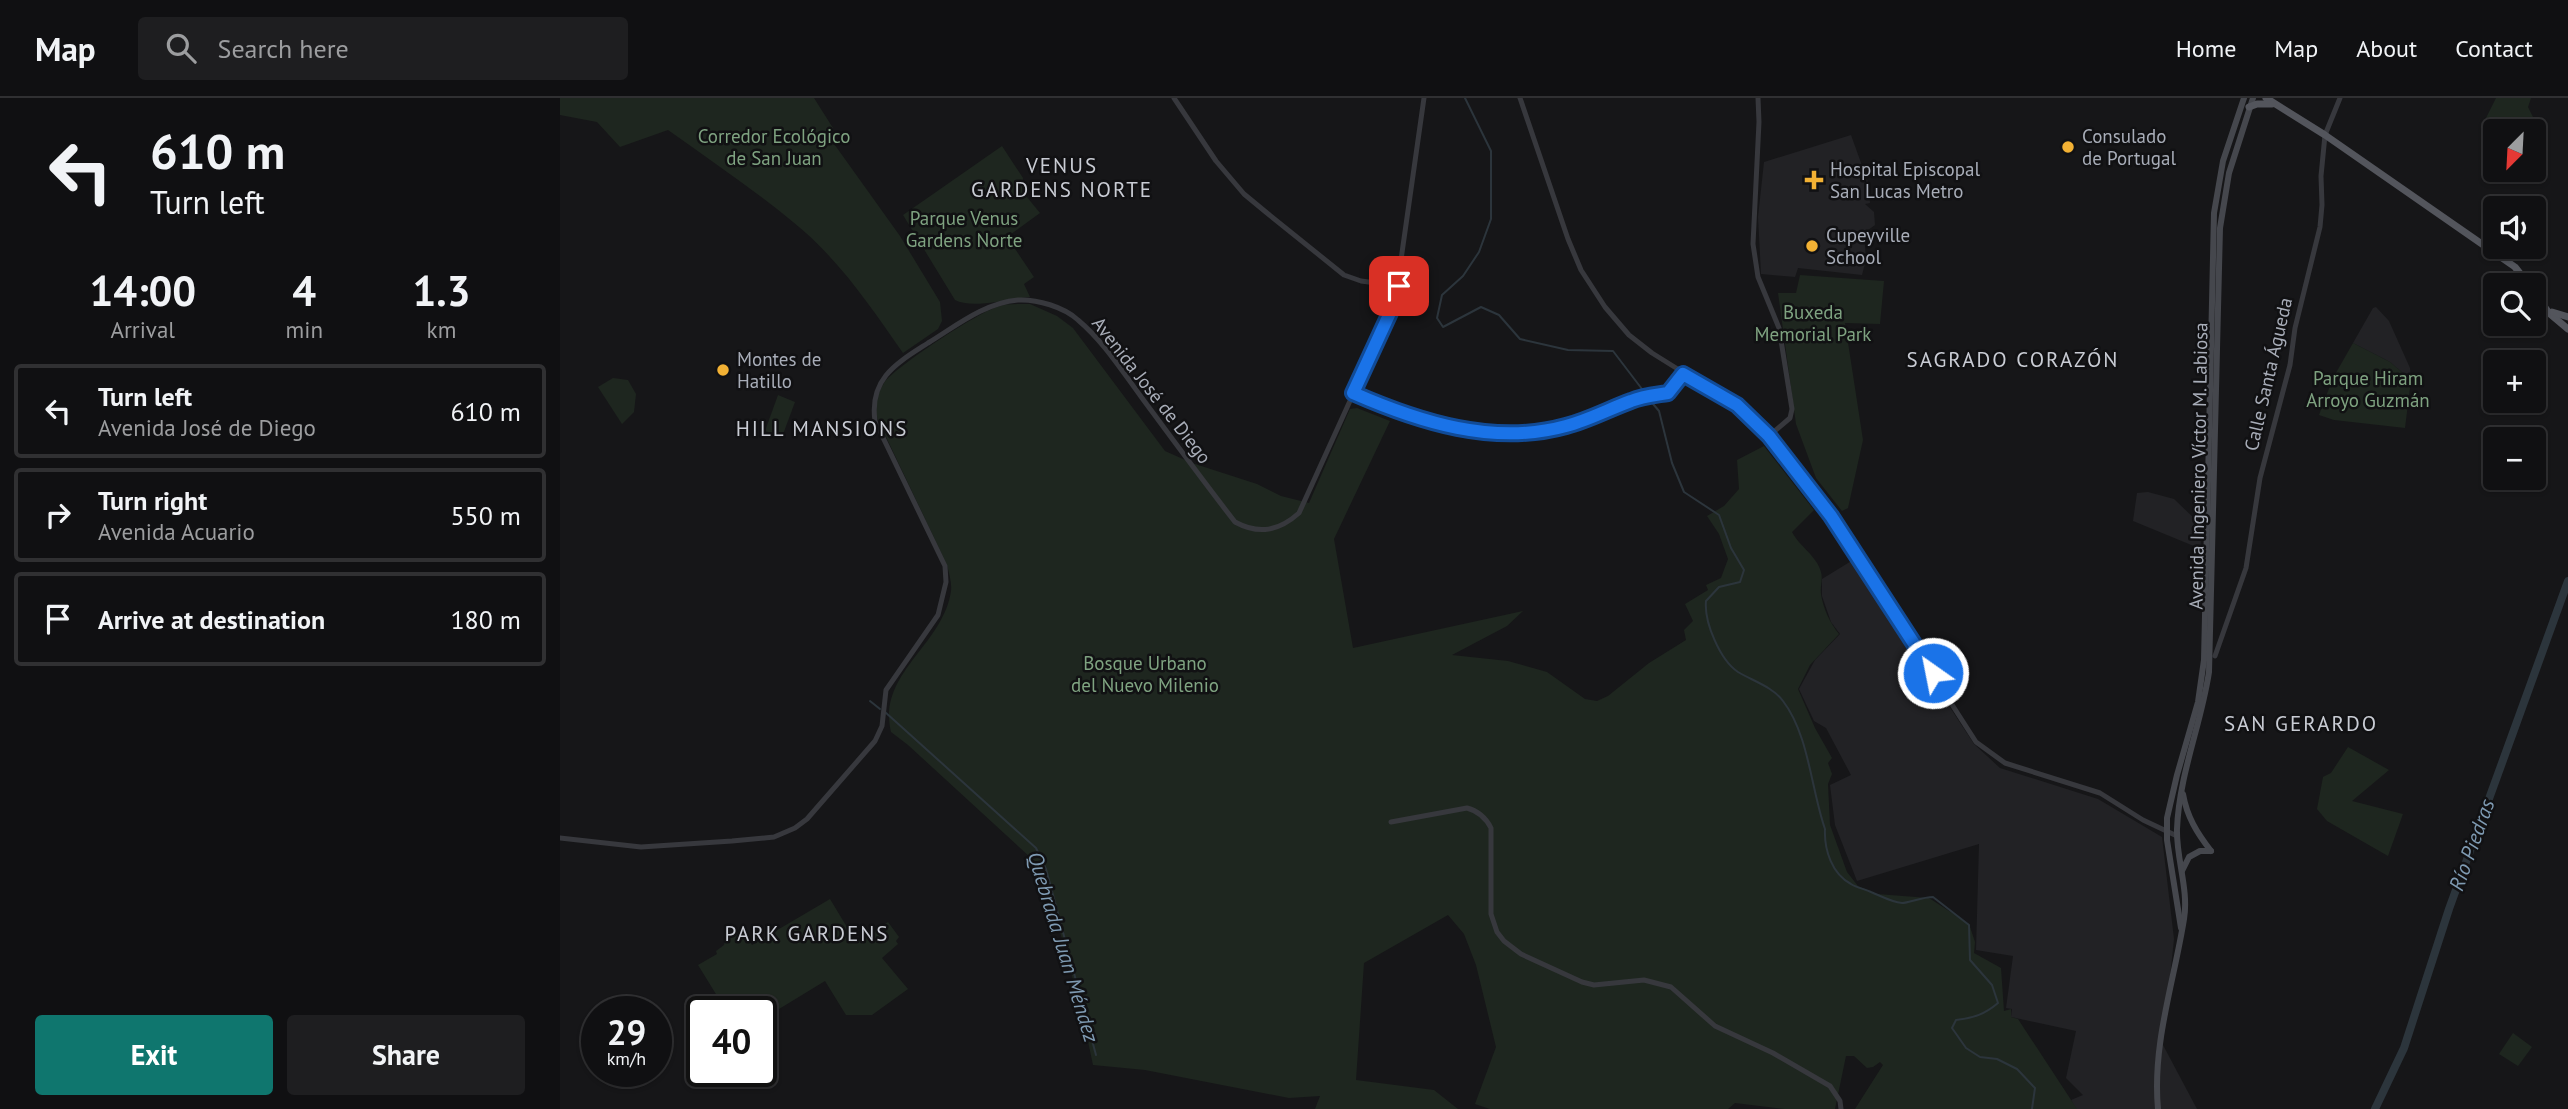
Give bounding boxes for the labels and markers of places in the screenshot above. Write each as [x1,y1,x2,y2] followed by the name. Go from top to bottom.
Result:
[2082,124,2176,170] place label: Consulado de Portugal
[2060,139,2076,155] marker: Consulado de Portugal
[1830,157,1980,203] place label: Hospital Episcopal San Lucas Metro
[1804,170,1824,190] marker: Hospital Episcopal San Lucas Metro
[1826,223,1910,269] place label: Cupeyville School
[1804,238,1820,254] marker: Cupeyville School
[1369,256,1429,316] pin
[737,347,821,393] place label: Montes de Hatillo
[715,362,731,378] marker: Montes de Hatillo

